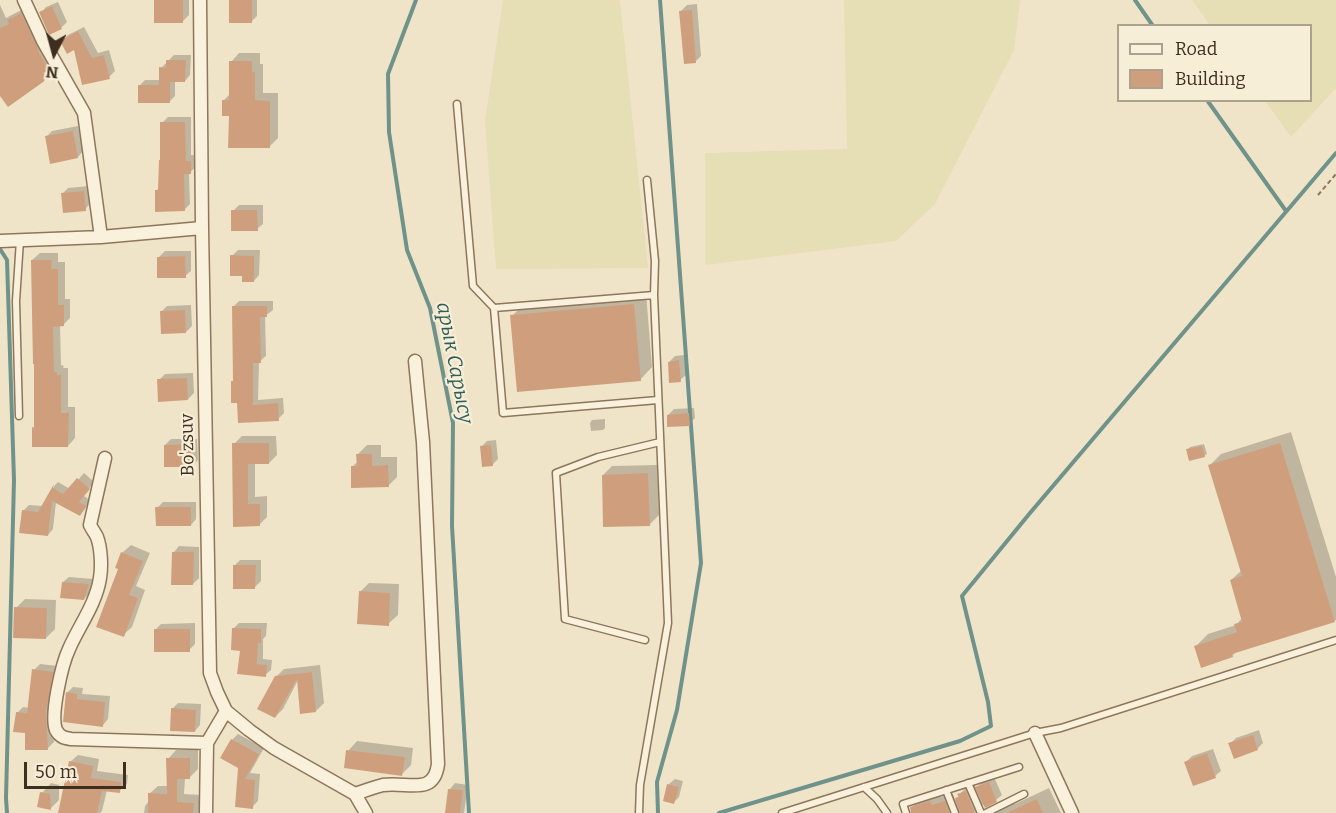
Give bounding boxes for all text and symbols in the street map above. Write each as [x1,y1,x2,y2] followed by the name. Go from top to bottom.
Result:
[24,24,84,84] north arrow
[1117,24,1312,102] legend
[1175,38,1217,60] text: Road
[45,62,59,82] text: N
[1175,68,1246,90] text: Building
[430,300,478,426] water label: арык Сарысу
[177,413,199,477] street label: Bo'zsuv
[27,750,129,788] scale bar
[35,761,77,783] text: 50 m

